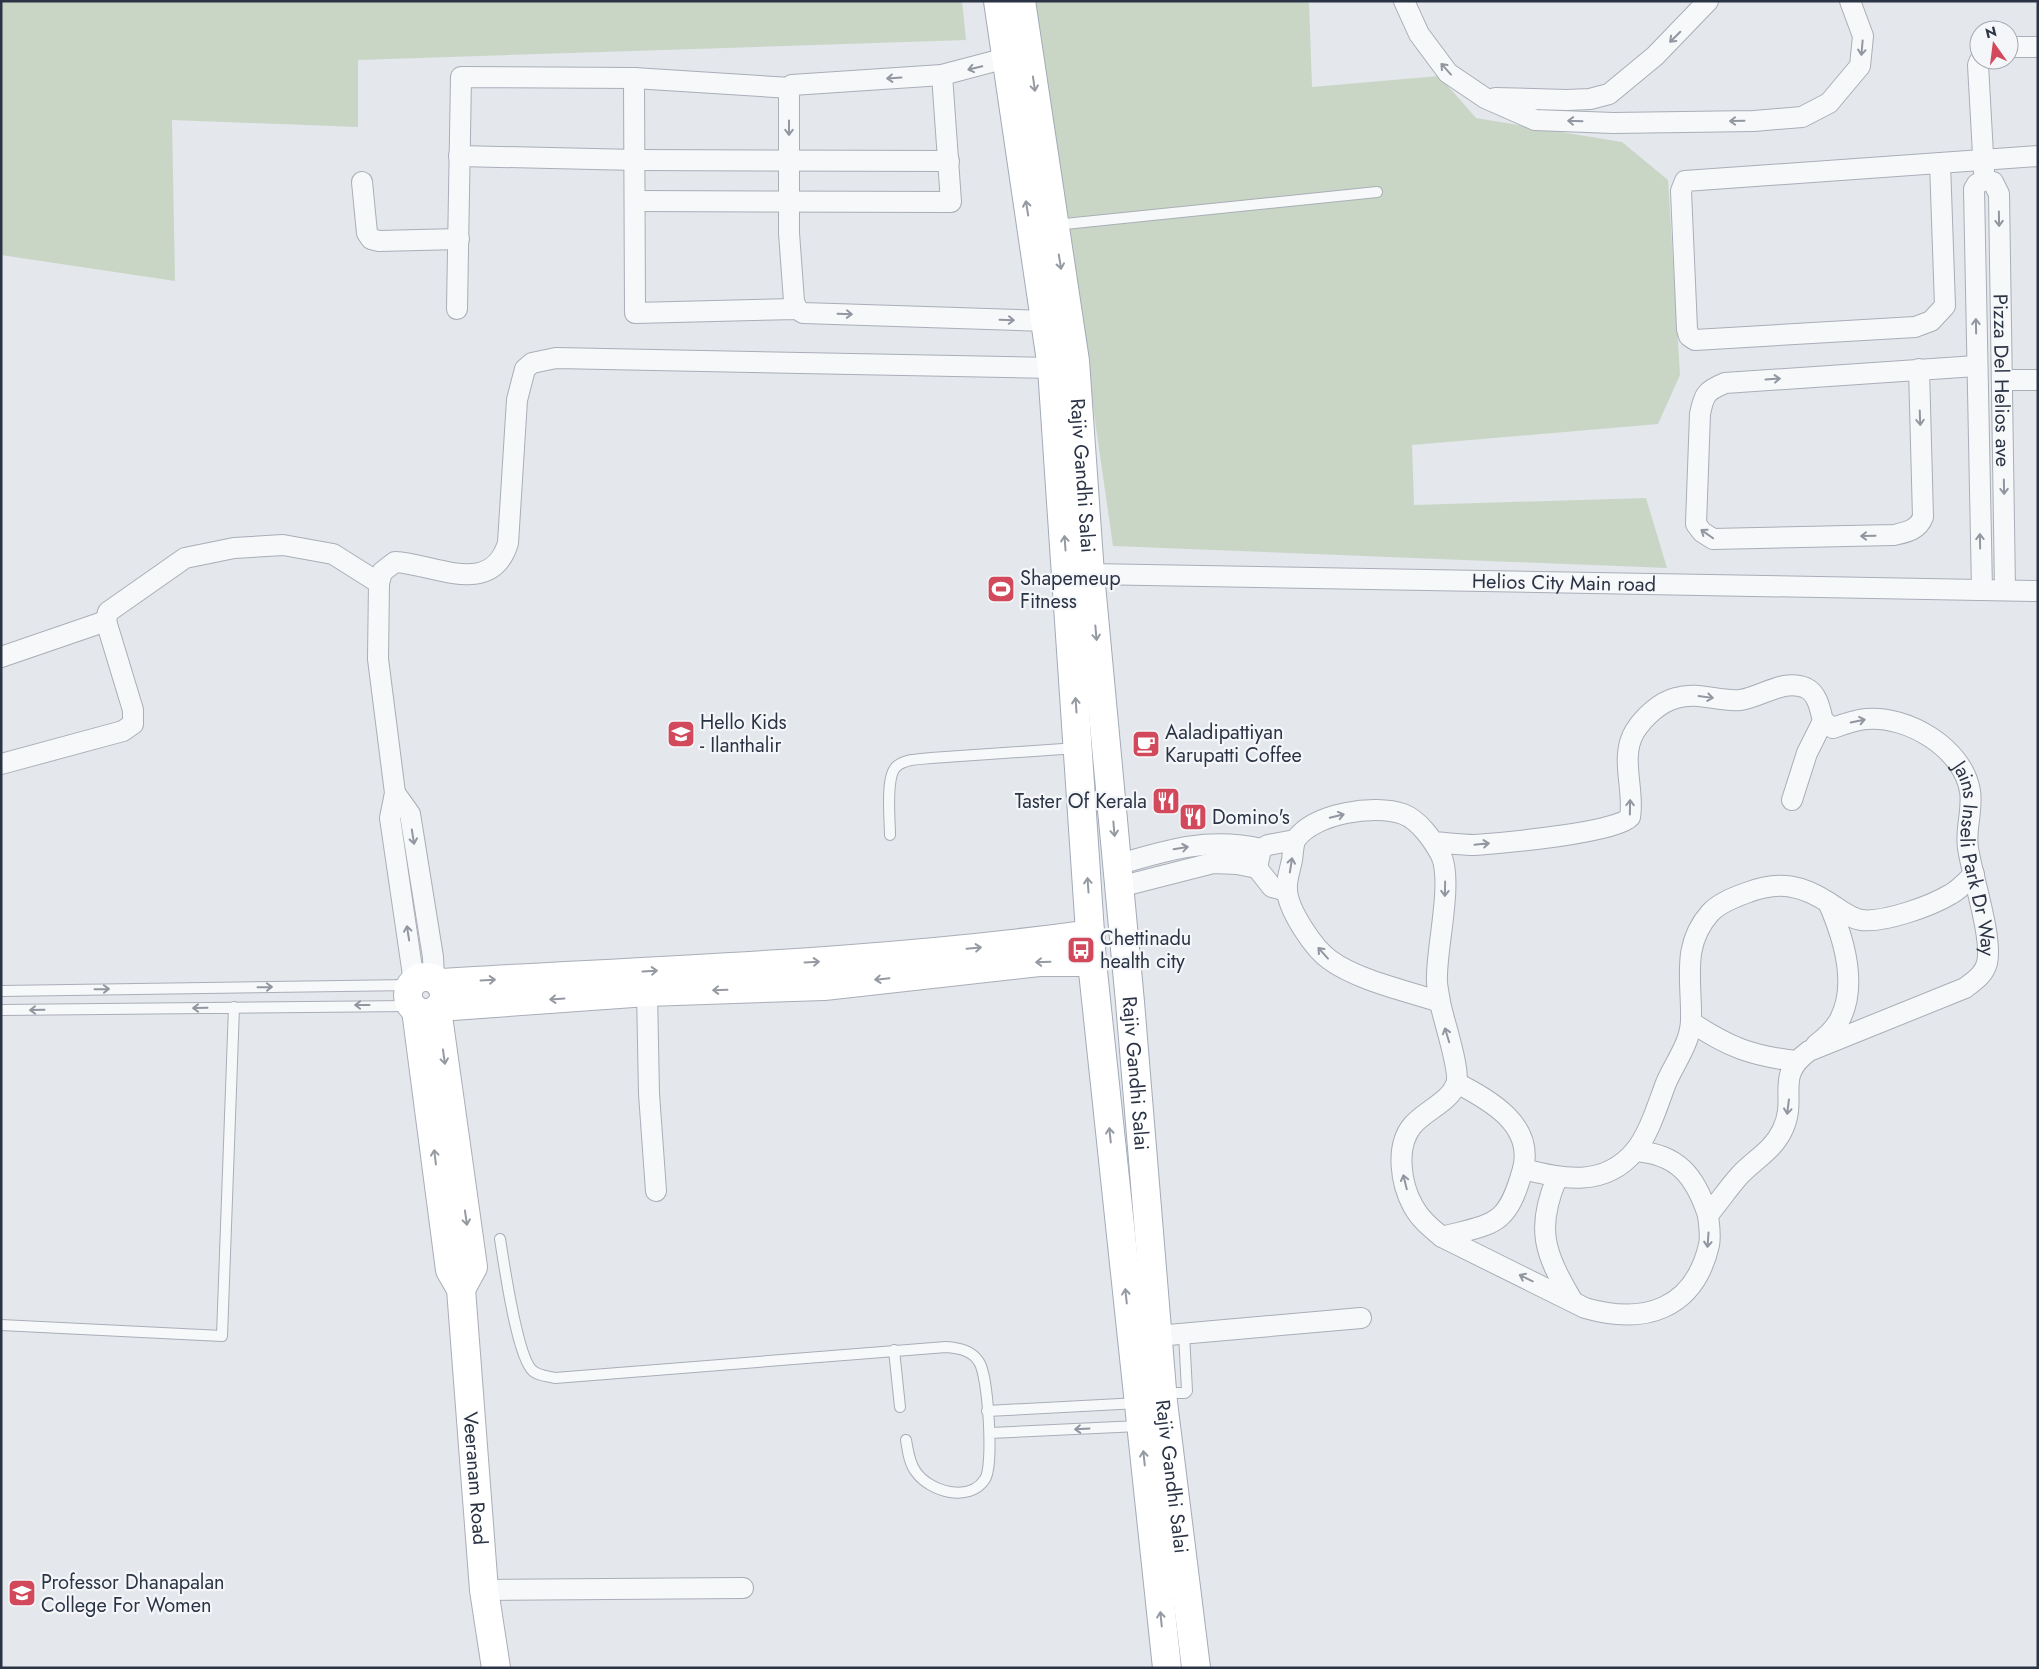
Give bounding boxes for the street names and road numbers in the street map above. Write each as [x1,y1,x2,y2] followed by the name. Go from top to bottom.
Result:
[1986,294,2017,467] street label: Pizza Del Helios ave
[1063,398,1102,554] street label: Rajiv Gandhi Salai
[1472,567,1656,599] street label: Helios City Main road
[1944,753,2002,956] street label: Jains Inseli Park Dr Way
[1115,995,1156,1152] street label: Rajiv Gandhi Salai
[1148,1398,1196,1555] street label: Rajiv Gandhi Salai
[455,1411,495,1546] street label: Veeranam Road

